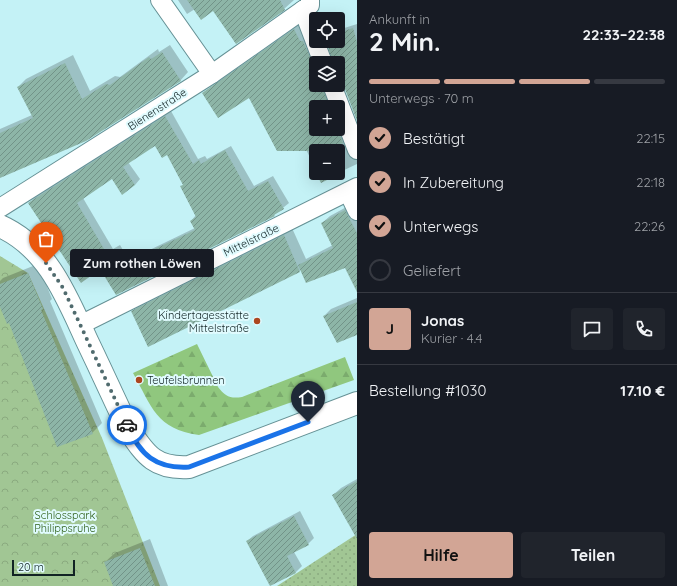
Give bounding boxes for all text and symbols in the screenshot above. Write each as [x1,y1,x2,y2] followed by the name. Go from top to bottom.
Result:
[369,11,430,27] text: Ankunft in
[309,12,345,180] map controls
[309,12,345,48] button: locate
[369,25,440,58] text: 2 Min.
[583,25,665,44] text: 22:33–22:38
[309,56,345,92] button: layers
[125,85,189,133] street label: Bienenstraße
[369,90,474,106] text: Unterwegs · 70 m
[309,100,345,136] button: +
[369,127,391,149] icon: check
[403,129,465,148] text: Bestätigt
[636,130,665,146] text: 22:15
[309,144,345,180] button: −
[369,171,391,193] icon: check
[403,173,504,192] text: In Zubereitung
[636,174,665,190] text: 22:18
[369,215,391,237] icon: check
[403,217,478,236] text: Unterwegs
[634,218,665,234] text: 22:26
[221,221,281,259] street label: Mittelstraße
[29,222,63,263] pin
[35,228,57,250] icon: bag
[70,249,214,277] callout: Zum rothen Löwen
[83,255,201,271] text: Zum rothen Löwen
[403,261,461,280] text: Geliefert
[158,308,249,335] place label: Kindertagesstätte Mittelstraße
[571,308,613,350] button: chat
[623,308,665,350] button: phone
[421,311,464,330] text: Jonas
[252,316,262,326] marker: Kindertagesstätte Mittelstraße
[386,319,394,338] text: J
[421,330,482,346] text: Kurier · 4.4
[147,373,225,387] place label: Teufelsbrunnen
[134,375,144,385] marker: Teufelsbrunnen
[291,381,325,422] pin
[369,381,486,400] text: Bestellung #1030
[620,381,665,400] text: 17.10 €
[297,387,319,409] icon: home
[107,405,147,445] courier
[116,414,138,436] icon: car
[34,508,96,535] park label: Schlosspark Philippsruhe
[369,532,513,578] button: Hilfe
[521,532,665,578] button: Teilen
[12,558,75,577] scale bar
[18,560,44,574] text: 20 m

